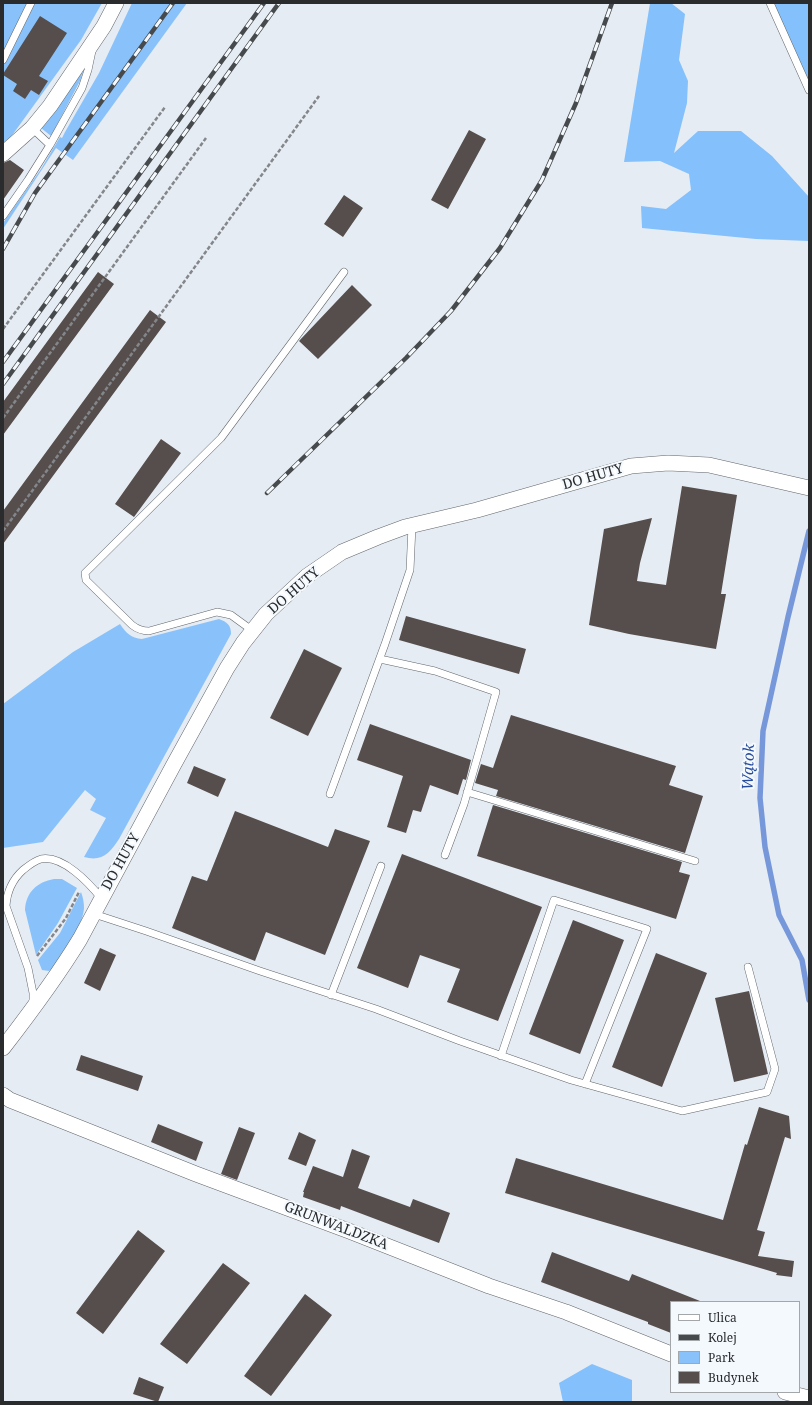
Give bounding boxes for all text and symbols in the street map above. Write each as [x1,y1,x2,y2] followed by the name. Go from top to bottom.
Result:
[561,460,625,494] street label: DO HUTY
[265,564,323,618] street label: DO HUTY
[739,744,759,790] water label: Wątok
[98,831,144,893] street label: DO HUTY
[282,1198,390,1254] street label: GRUNWALDZKA
[670,1301,800,1393] legend
[708,1309,737,1326] text: Ulica
[708,1329,737,1346] text: Kolej
[708,1349,735,1366] text: Park
[708,1369,759,1386] text: Budynek

